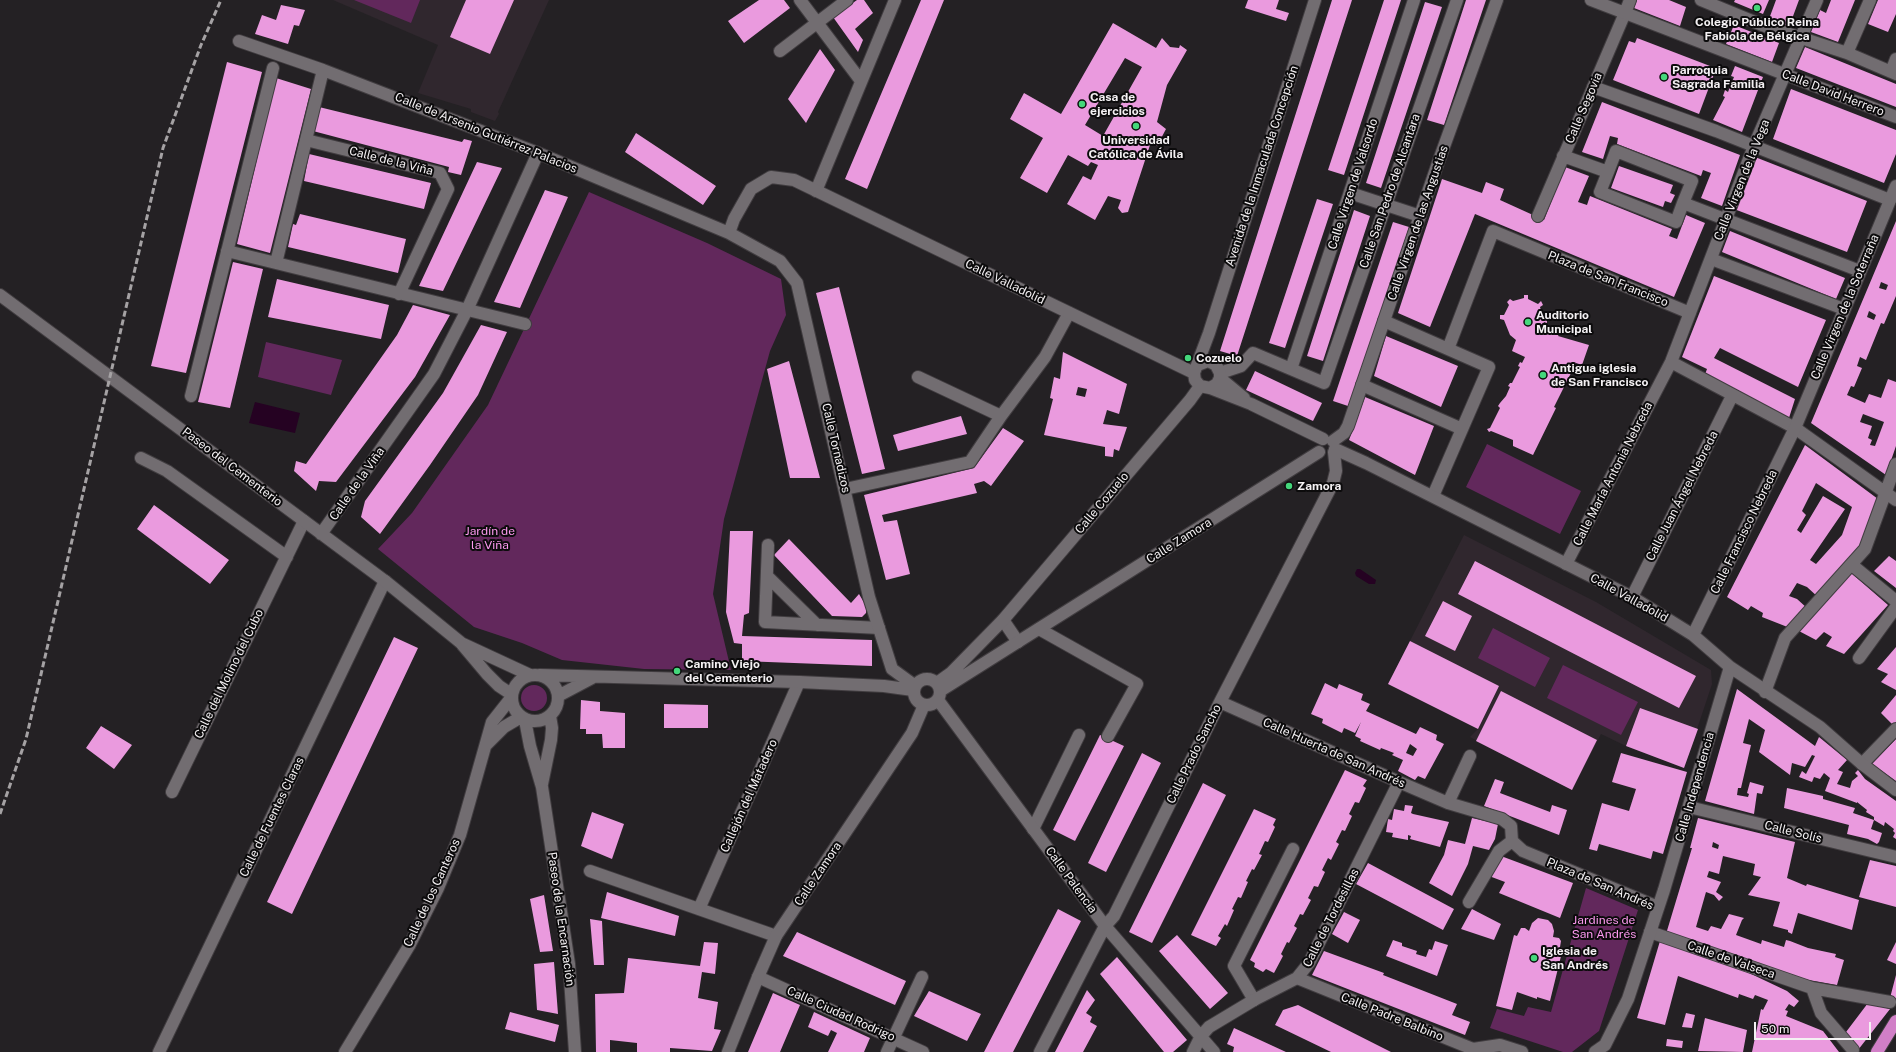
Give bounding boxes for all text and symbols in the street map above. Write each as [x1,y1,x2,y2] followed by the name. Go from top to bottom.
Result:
[1752,3,1762,13] marker: Colegio Público Reina Fabiola de Bélgica
[1695,15,1819,43] place label: Colegio Público Reina Fabiola de Bélgica
[1672,63,1765,91] place label: Parroquia Sagrada Familia
[1223,64,1301,268] street label: Avenida de la Inmaculada Concepción
[1780,67,1886,119] street label: Calle David Herrero
[1563,70,1605,146] street label: Calle Segovia
[1659,72,1669,82] marker: Parroquia Sagrada Familia
[393,90,579,176] street label: Calle de Arsenio Gutiérrez Palacios
[1090,90,1145,118] place label: Casa de ejercicios
[1077,99,1087,109] marker: Casa de ejercicios
[1357,112,1423,270] street label: Calle San Pedro de Alcantara
[1325,117,1381,251] street label: Calle Virgen de Valsordo
[1711,117,1773,243] street label: Calle Virgen de la Vega
[1131,121,1141,131] marker: Universidad Católica de Ávila
[1089,133,1183,161] place label: Universidad Católica de Ávila
[348,144,434,178] street label: Calle de la Viña
[1385,144,1451,302] street label: Calle Virgen de las Angustias
[1808,232,1882,382] street label: Calle Virgen de la Soterraña
[1546,248,1670,310] street label: Plaza de San Francisco
[963,256,1047,308] street label: Calle Valladolid
[1536,308,1592,336] place label: Auditorio Municipal
[1523,317,1533,327] marker: Auditorio Municipal
[1196,351,1242,365] place label: Cozuelo
[1183,353,1193,363] marker: Cozuelo
[1551,361,1648,389] place label: Antigua iglesia de San Francisco
[1538,370,1548,380] marker: Antigua iglesia de San Francisco
[1570,400,1656,548] street label: Calle María Antonia Nebreda
[819,402,853,494] street label: Calle Tornadizos
[179,425,285,509] street label: Paseo del Cementerio
[1643,429,1721,563] street label: Calle Juan Ángel Nebreda
[326,445,388,523] street label: Calle de la Viña
[1708,468,1780,596] street label: Calle Francisco Nebreda
[1072,469,1132,537] street label: Calle Cozuelo
[1297,479,1341,493] place label: Zamora
[1284,481,1294,491] marker: Zamora
[1144,515,1214,567] street label: Calle Zamora
[465,524,515,552] park label: Jardín de la Viña
[1588,571,1670,625] street label: Calle Valladolid
[191,607,267,741] street label: Calle del Molino del Cubo
[685,657,773,685] place label: Camino Viejo del Cementerio
[672,666,682,676] marker: Camino Viejo del Cementerio
[1164,702,1224,806] street label: Calle Prado Sancho
[1261,715,1407,791] street label: Calle Huerta de San Andrés
[1672,731,1718,843] street label: Calle Independencia
[718,737,780,855] street label: Callejón del Matadero
[237,755,307,879] street label: Calle de Fuentes Claras
[1763,818,1823,846] street label: Calle Solís
[401,837,463,949] street label: Calle de los Canteros
[791,839,845,909] street label: Calle Zamora
[1042,844,1100,916] street label: Calle Palencia
[544,851,578,987] street label: Paseo de la Encarnación
[1544,855,1656,913] street label: Plaza de San Andrés
[1300,866,1362,970] street label: Calle de Tordesillas
[1572,913,1636,941] park label: Jardines de San Andrés
[1685,938,1777,982] street label: Calle de Valseca
[1542,944,1608,972] place label: Iglesia de San Andrés
[1529,953,1539,963] marker: Iglesia de San Andrés
[785,984,897,1044] street label: Calle Ciudad Rodrigo
[1339,990,1445,1044] street label: Calle Padre Balbino
[1756,1014,1873,1040] scale bar
[1761,1022,1789,1036] text: 50 m

